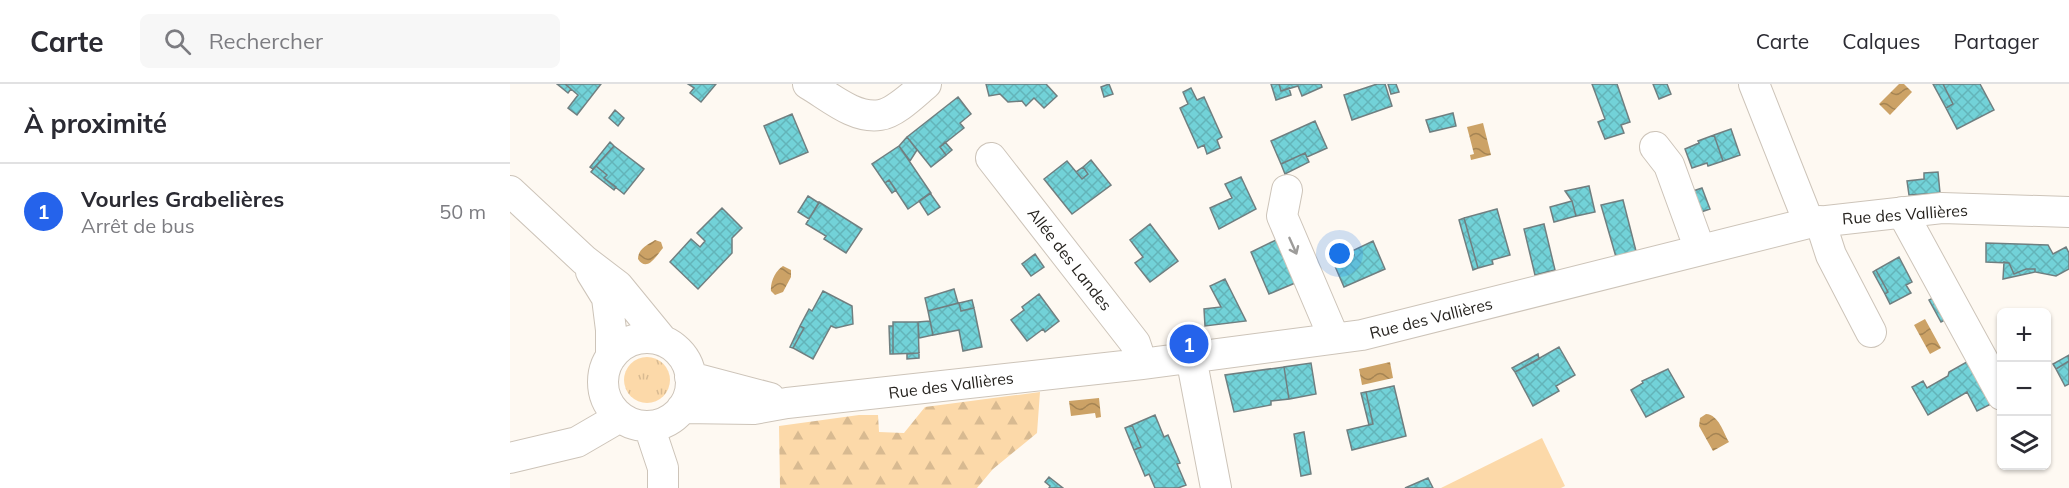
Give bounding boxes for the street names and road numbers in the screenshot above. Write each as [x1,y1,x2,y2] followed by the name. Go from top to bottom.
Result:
[1841,200,1969,228] street label: Rue des Vallières
[1024,203,1116,315] street label: Allée des Landes
[1367,293,1495,343] street label: Rue des Vallières
[887,367,1015,403] street label: Rue des Vallières

